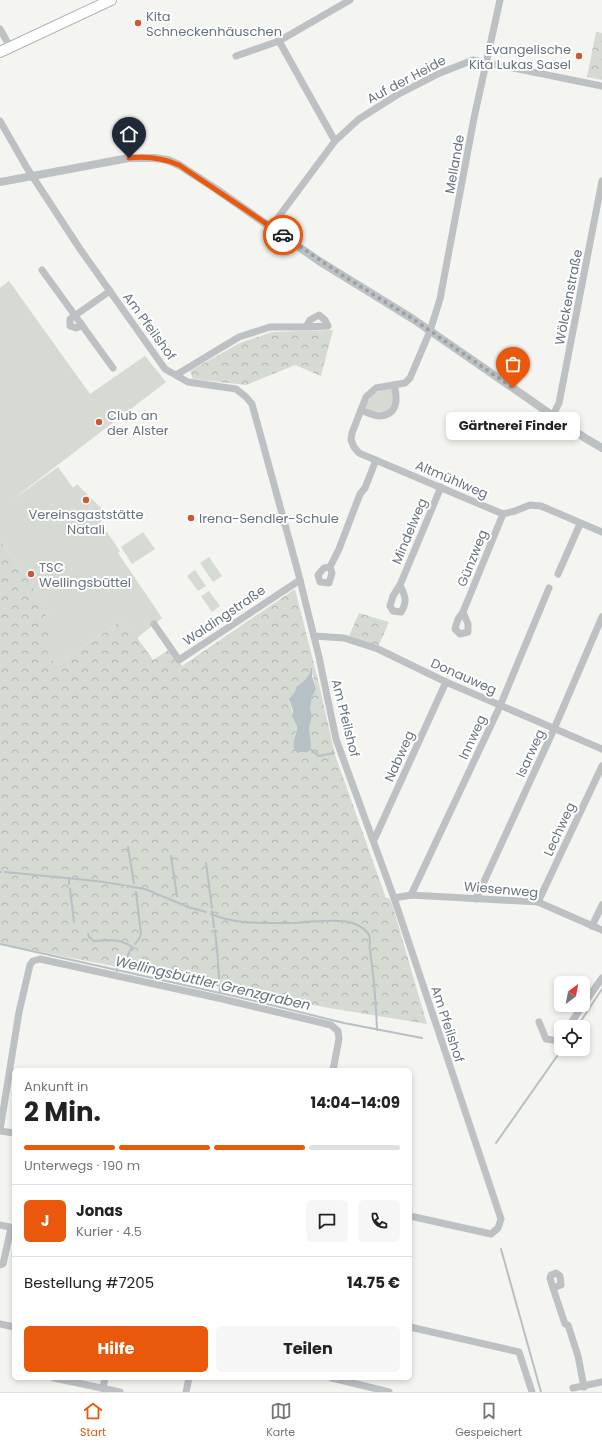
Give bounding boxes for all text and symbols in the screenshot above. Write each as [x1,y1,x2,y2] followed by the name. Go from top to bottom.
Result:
[146,7,282,41] place label: Kita Schneckenhäuschen
[133,18,143,28] marker: Kita Schneckenhäuschen
[469,40,571,74] place label: Evangelische Kita Lukas Sasel
[363,51,449,108] street label: Auf der Heide
[574,51,584,61] marker: Evangelische Kita Lukas Sasel
[112,117,146,158] pin
[118,123,140,145] icon: home
[440,133,469,195] street label: Mellande
[263,215,303,255] courier
[272,224,294,246] icon: car
[550,248,587,347] street label: Wölckenstraße
[119,289,181,364] street label: Am Pfeilshof
[496,347,530,388] pin
[502,353,524,375] icon: bag
[107,406,169,440] place label: Club an der Alster
[446,412,580,440] callout: Gärtnerei Finder
[459,416,567,435] text: Gärtnerei Finder
[94,417,104,427] marker: Club an der Alster
[412,456,491,503] street label: Altmühlweg
[81,495,91,505] marker: Vereinsgaststätte Natali
[387,495,432,567] street label: Mindelweg
[29,505,144,539] place label: Vereinsgaststätte Natali
[199,509,339,528] place label: Irena-Sendler-Schule
[186,513,196,523] marker: Irena-Sendler-Schule
[452,527,493,590] street label: Günzweg
[39,558,131,592] place label: TSC Wellingsbüttel
[26,569,36,579] marker: TSC Wellingsbüttel
[179,581,269,650] street label: Waldingstraße
[428,653,500,699] street label: Donauweg
[327,677,364,759] street label: Am Pfeilshof
[454,712,491,763] street label: Innweg
[511,726,550,780] street label: Isarweg
[380,728,419,785] street label: Nabweg
[539,799,580,859] street label: Lechweg
[463,877,539,902] street label: Wiesenweg
[113,951,313,1015] water label: Wellingsbüttler Grenzgraben
[554,976,590,1012] north arrow
[554,976,590,1056] map controls
[426,983,469,1065] street label: Am Pfeilshof
[554,1020,590,1056] button: locate
[24,1077,88,1096] text: Ankunft in
[311,1092,400,1113] text: 14:04–14:09
[24,1094,101,1130] text: 2 Min.
[24,1156,140,1175] text: Unterwegs · 190 m
[76,1200,123,1221] text: Jonas
[306,1200,348,1242] button: chat
[358,1200,400,1242] button: phone
[41,1210,49,1231] text: J
[76,1222,142,1241] text: Kurier · 4.5
[24,1272,154,1293] text: Bestellung #7205
[347,1272,400,1293] text: 14.75 €
[24,1326,208,1372] button: Hilfe
[216,1326,400,1372] button: Teilen
[80,1400,106,1441] tab: Start
[266,1400,295,1441] tab: Karte
[455,1400,522,1441] tab: Gespeichert

